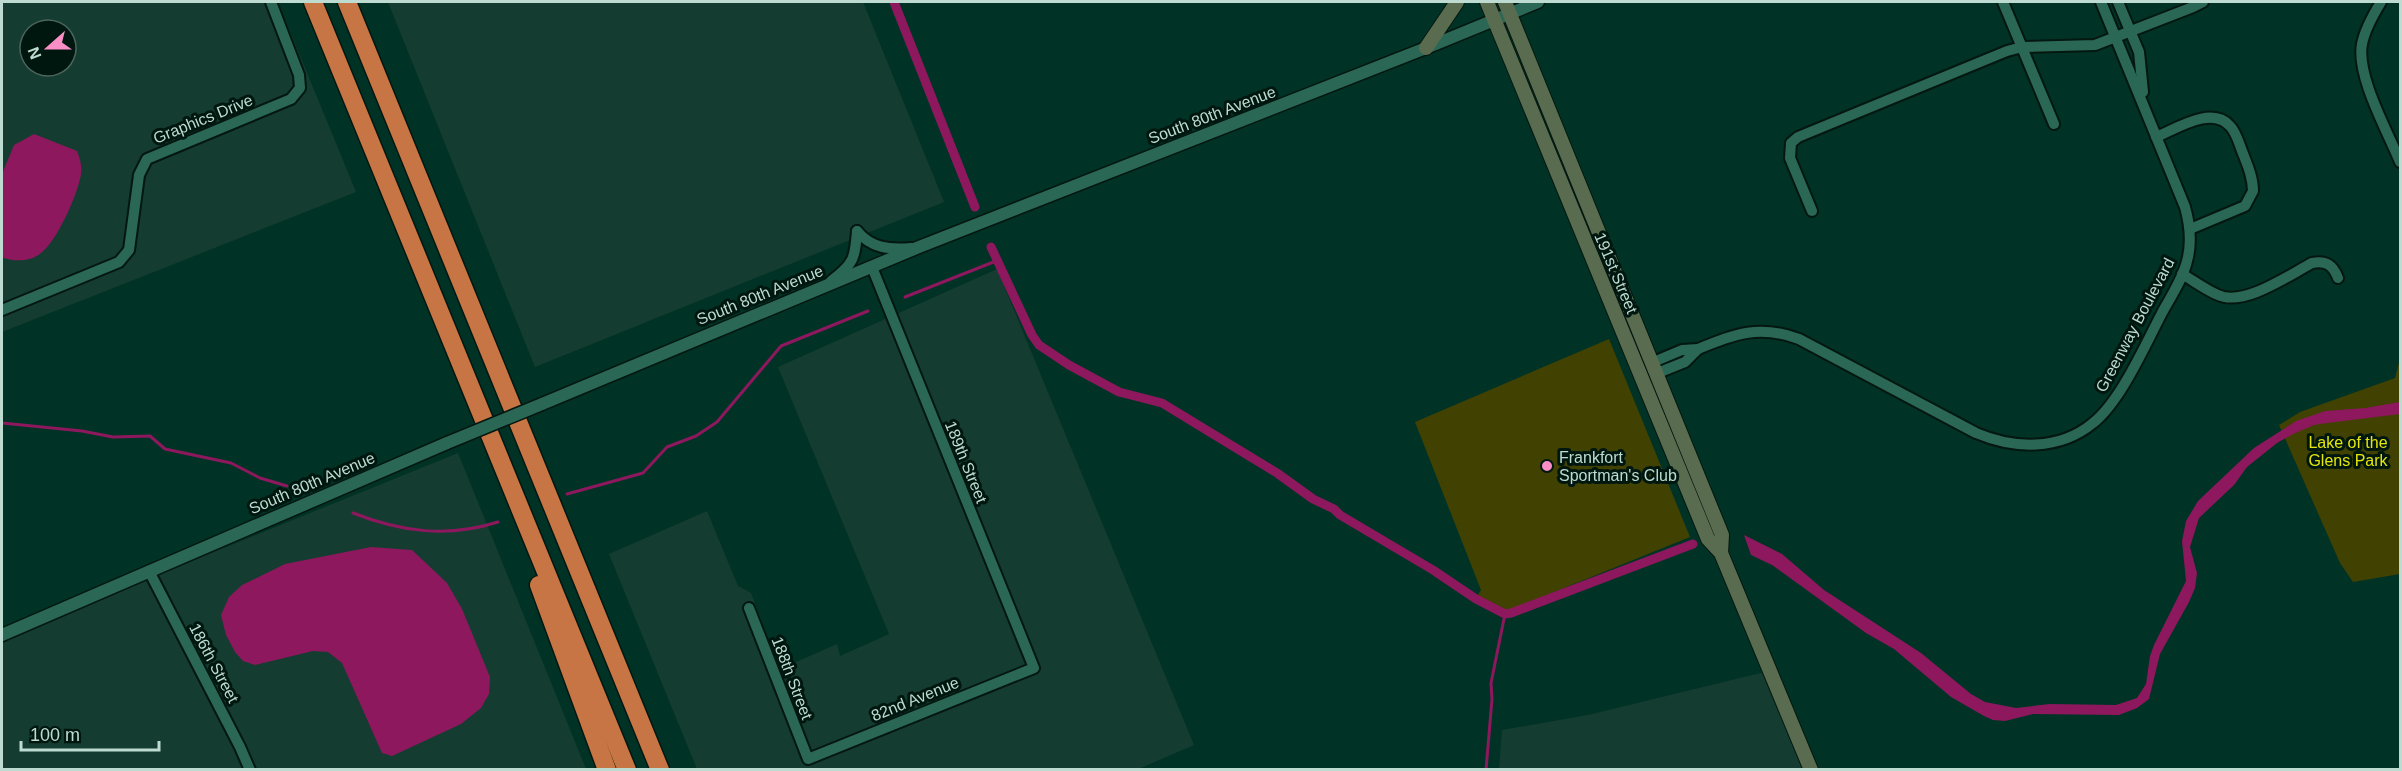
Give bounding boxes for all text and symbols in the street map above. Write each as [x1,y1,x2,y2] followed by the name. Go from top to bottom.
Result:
[18,18,78,78] north arrow
[24,45,44,62] text: N
[1146,83,1278,147] street label: South 80th Avenue
[151,91,255,147] street label: Graphics Drive
[1591,230,1641,317] street label: 191st Street
[2092,255,2178,395] street label: Greenway Boulevard
[694,262,826,328] street label: South 80th Avenue
[942,418,990,506] street label: 189th Street
[2308,434,2389,469] park label: Lake of the Glens Park
[247,449,378,517] street label: South 80th Avenue
[1559,449,1677,484] place label: Frankfort Sportman's Club
[1540,459,1554,473] marker: Frankfort Sportman's Club
[186,621,242,706] street label: 186th Street
[768,634,816,722] street label: 188th Street
[869,674,961,724] street label: 82nd Avenue
[21,714,159,752] scale bar
[30,725,80,745] text: 100 m

